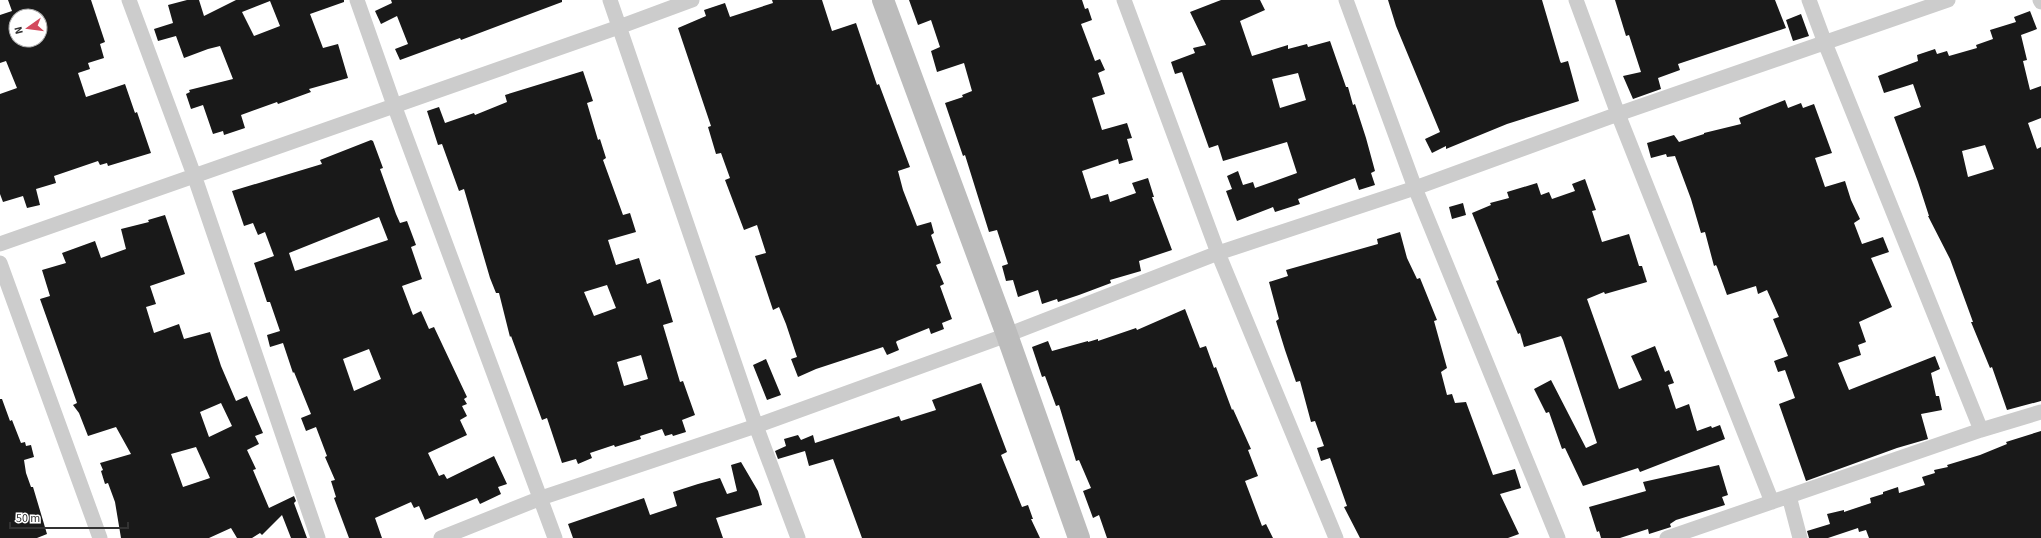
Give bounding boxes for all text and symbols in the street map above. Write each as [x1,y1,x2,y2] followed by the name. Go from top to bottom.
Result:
[8,8,48,48] north arrow
[11,25,27,36] text: N
[10,504,128,530] scale bar
[16,510,40,527] text: 50 m

